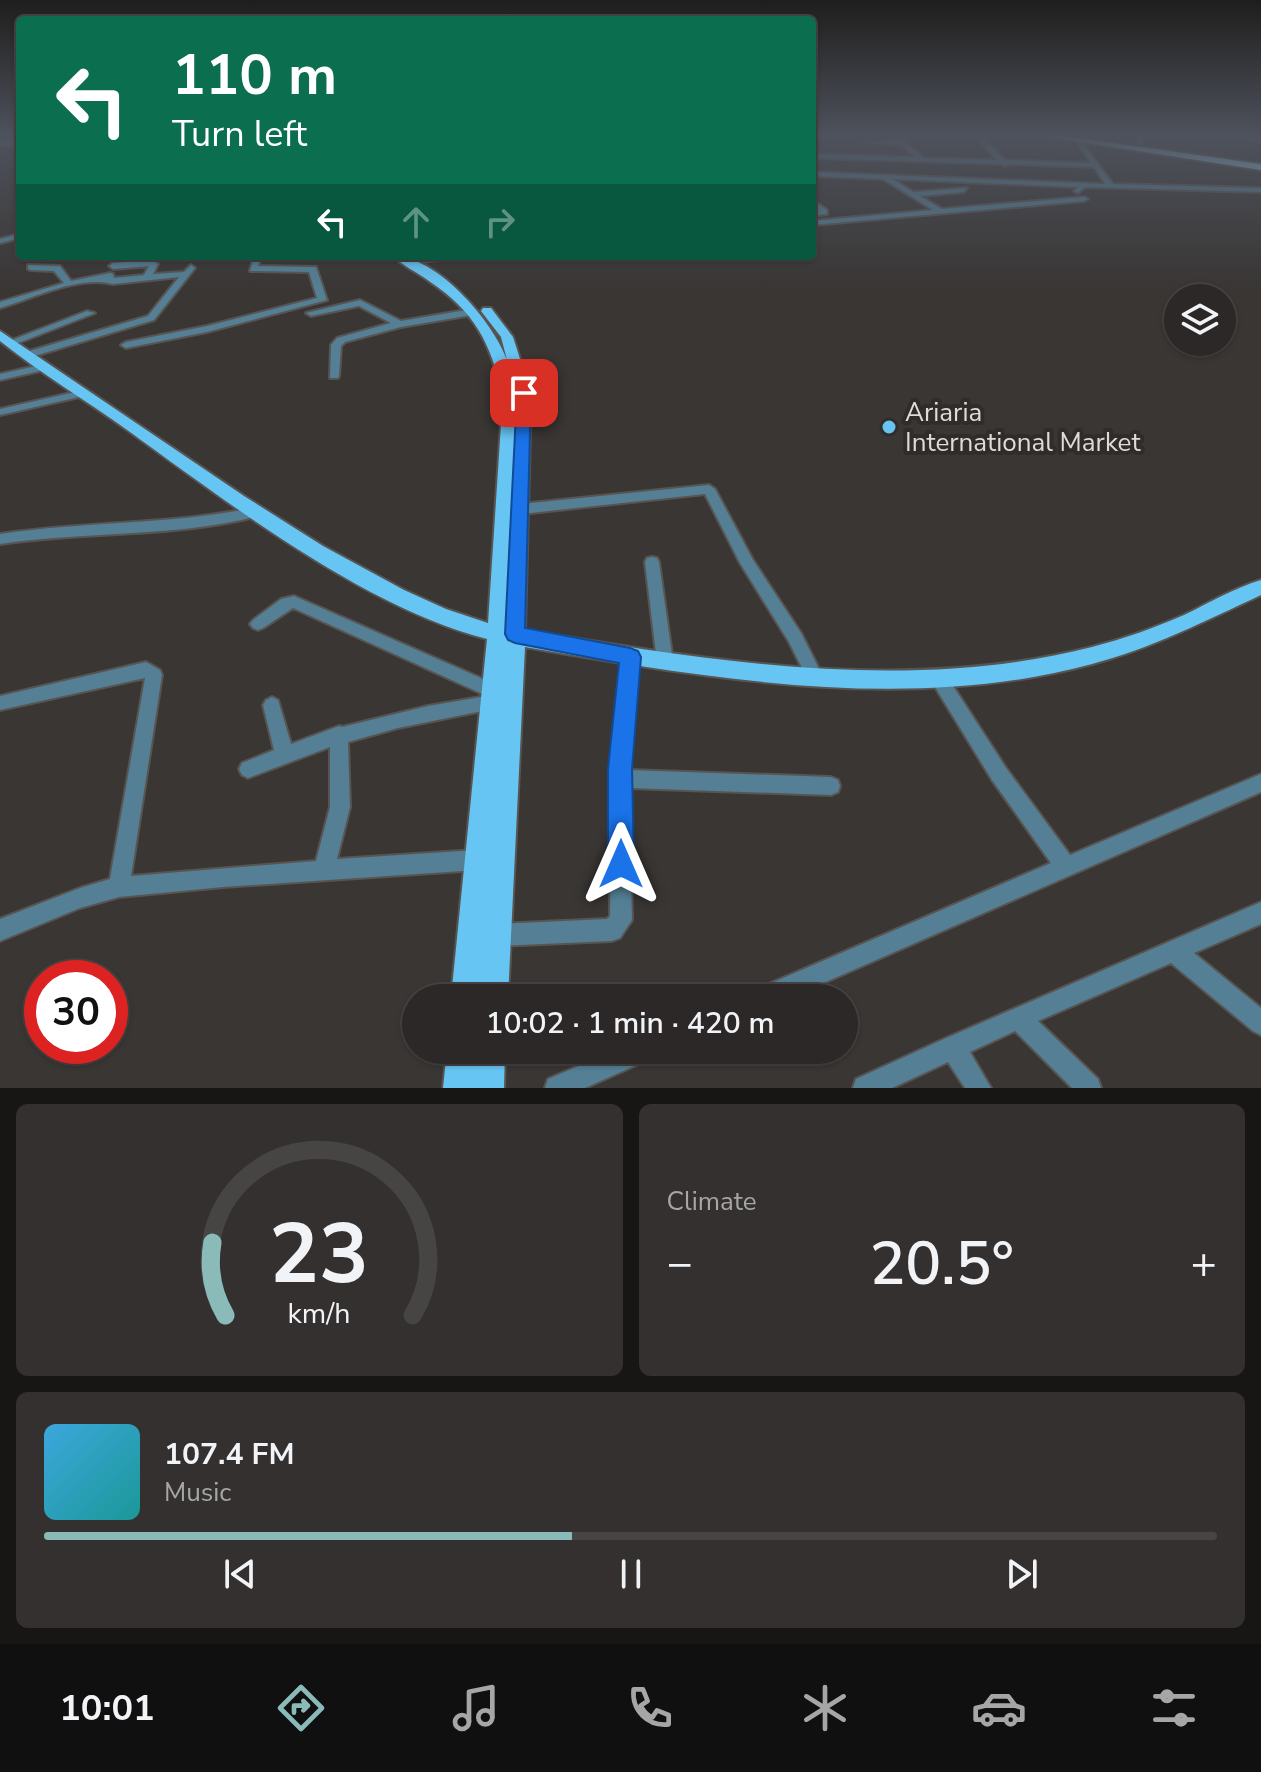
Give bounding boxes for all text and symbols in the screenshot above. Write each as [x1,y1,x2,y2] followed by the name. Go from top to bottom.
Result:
[172,37,337,114] text: 110 m
[40,48,144,152] icon: left
[172,110,307,159] text: Turn left
[310,200,354,244] icon: left
[394,200,438,244] icon: ahead
[478,200,522,244] icon: right
[1164,284,1236,356] map controls
[1164,284,1236,356] button: layers
[490,359,558,427] pin
[502,371,546,415] icon: arrive
[905,395,1141,460] place label: Ariaria International Market
[880,418,898,436] marker: Ariaria International Market
[579,822,663,906] position arrow
[24,960,128,1064] speed limit sign: 30
[485,1003,775,1044] text: 10:02 · 1 min · 420 m
[667,1184,757,1219] text: Climate
[269,1198,369,1311] text: 23
[869,1223,1014,1305] text: 20.5°
[667,1234,693,1294] text: −
[1191,1234,1217,1294] text: +
[288,1294,351,1333] text: km/h
[164,1434,294,1475] text: 107.4 FM
[164,1475,231,1510] text: Music
[218,1552,262,1596] icon: previous
[609,1552,653,1596] icon: pause
[1000,1552,1044,1596] icon: next
[273,1680,329,1736] icon: directions
[448,1680,504,1736] icon: music
[622,1680,678,1736] icon: phone
[797,1680,853,1736] icon: climate
[971,1680,1027,1736] icon: car
[1146,1680,1202,1736] icon: filters
[59,1684,155,1733] text: 10:01

